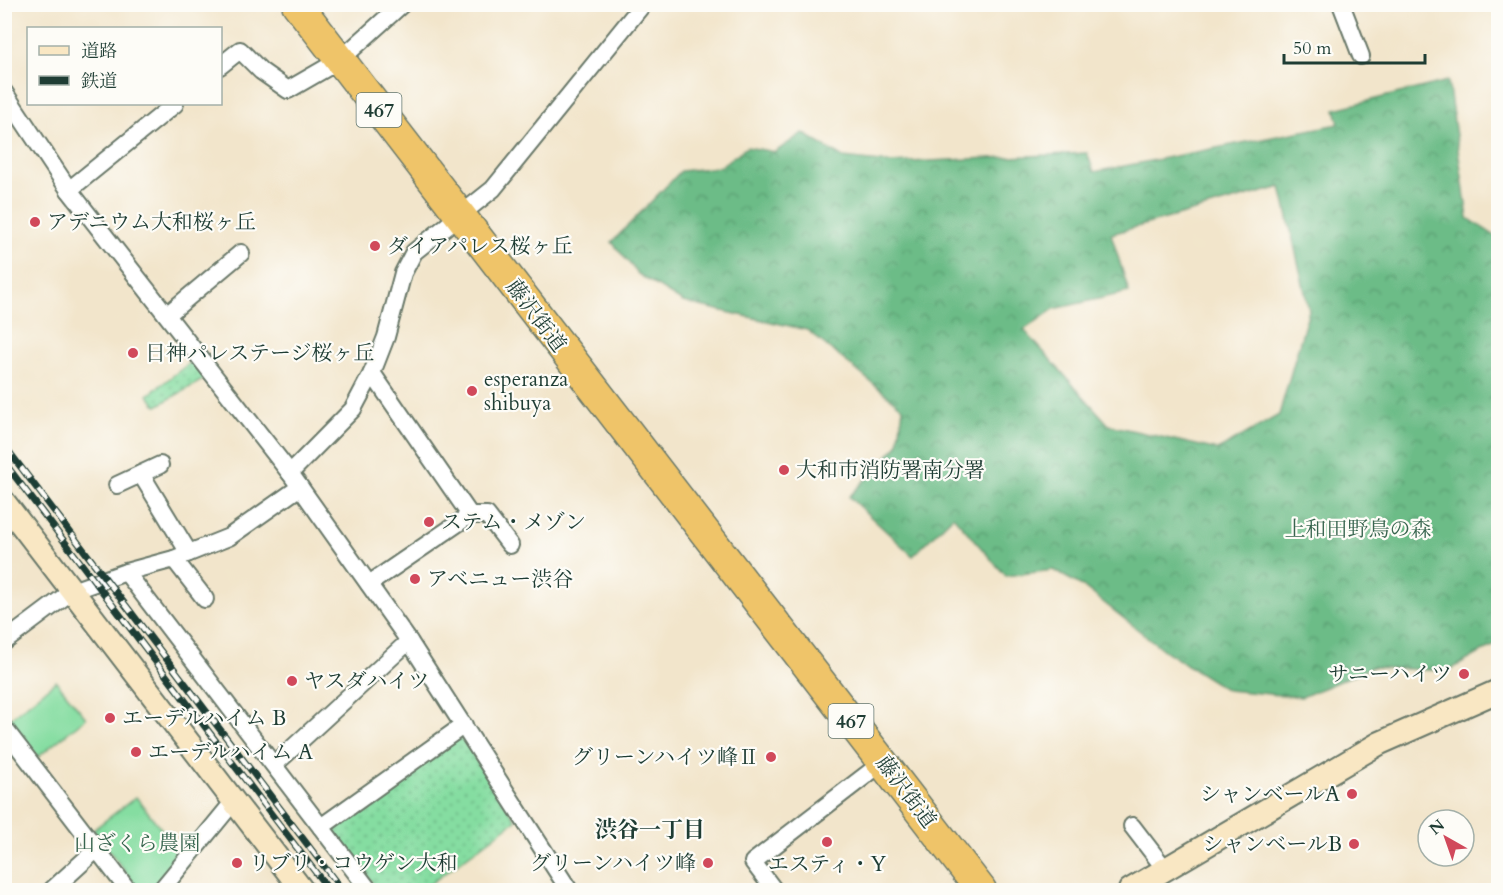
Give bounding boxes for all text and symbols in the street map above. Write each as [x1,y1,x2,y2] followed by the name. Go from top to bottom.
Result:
[27,27,222,105] legend
[1284,27,1425,65] scale bar
[1293,36,1332,61] text: 50 m
[81,39,117,64] text: 道路
[81,69,117,94] text: 鉄道
[356,93,401,127] road number: 467
[47,208,256,237] place label: アデニウム大和桜ヶ丘
[28,215,42,229] marker: アデニウム大和桜ヶ丘
[387,232,573,261] place label: ダイアパレス桜ヶ丘
[368,239,382,253] marker: ダイアパレス桜ヶ丘
[499,274,573,358] street label: 藤沢街道
[145,339,375,368] place label: 日神パレステージ桜ヶ丘
[126,346,140,360] marker: 日神パレステージ桜ヶ丘
[484,365,568,418] place label: esperanza shibuya
[465,384,479,398] marker: esperanza shibuya
[796,456,985,485] place label: 大和市消防署南分署
[777,463,791,477] marker: 大和市消防署南分署
[441,508,586,537] place label: ステム・メゾン
[422,515,436,529] marker: ステム・メゾン
[1285,515,1432,544] park label: 上和田野鳥の森
[427,565,573,594] place label: アベニュー渋谷
[408,572,422,586] marker: アベニュー渋谷
[1328,660,1452,689] place label: サニーハイツ
[304,667,429,696] place label: ヤスダハイツ
[1457,667,1471,681] marker: サニーハイツ
[285,674,299,688] marker: ヤスダハイツ
[122,704,286,733] place label: エーデルハイム B
[828,704,874,738] road number: 467
[103,711,117,725] marker: エーデルハイム B
[148,738,313,767] place label: エーデルハイム A
[572,743,759,772] place label: グリーンハイツ峰Ⅱ
[129,745,143,759] marker: エーデルハイム A
[764,750,778,764] marker: グリーンハイツ峰Ⅱ
[869,750,943,834] street label: 藤沢街道
[1200,780,1340,809] place label: シャンベールA
[1345,787,1359,801] marker: シャンベールA
[1416,808,1476,868] north arrow
[1425,814,1449,840] text: N
[595,815,705,845] district label: 渋谷一丁目
[74,829,200,858] park label: 山ざくら農園
[1203,830,1342,859] place label: シャンベールB
[820,835,834,849] marker: エスティ・Y
[1347,837,1361,851] marker: シャンベールB
[249,849,458,878] place label: リブリ・コウゲン大和
[530,849,696,878] place label: グリーンハイツ峰
[768,850,887,879] place label: エスティ・Y
[230,856,244,870] marker: リブリ・コウゲン大和
[701,856,715,870] marker: グリーンハイツ峰

